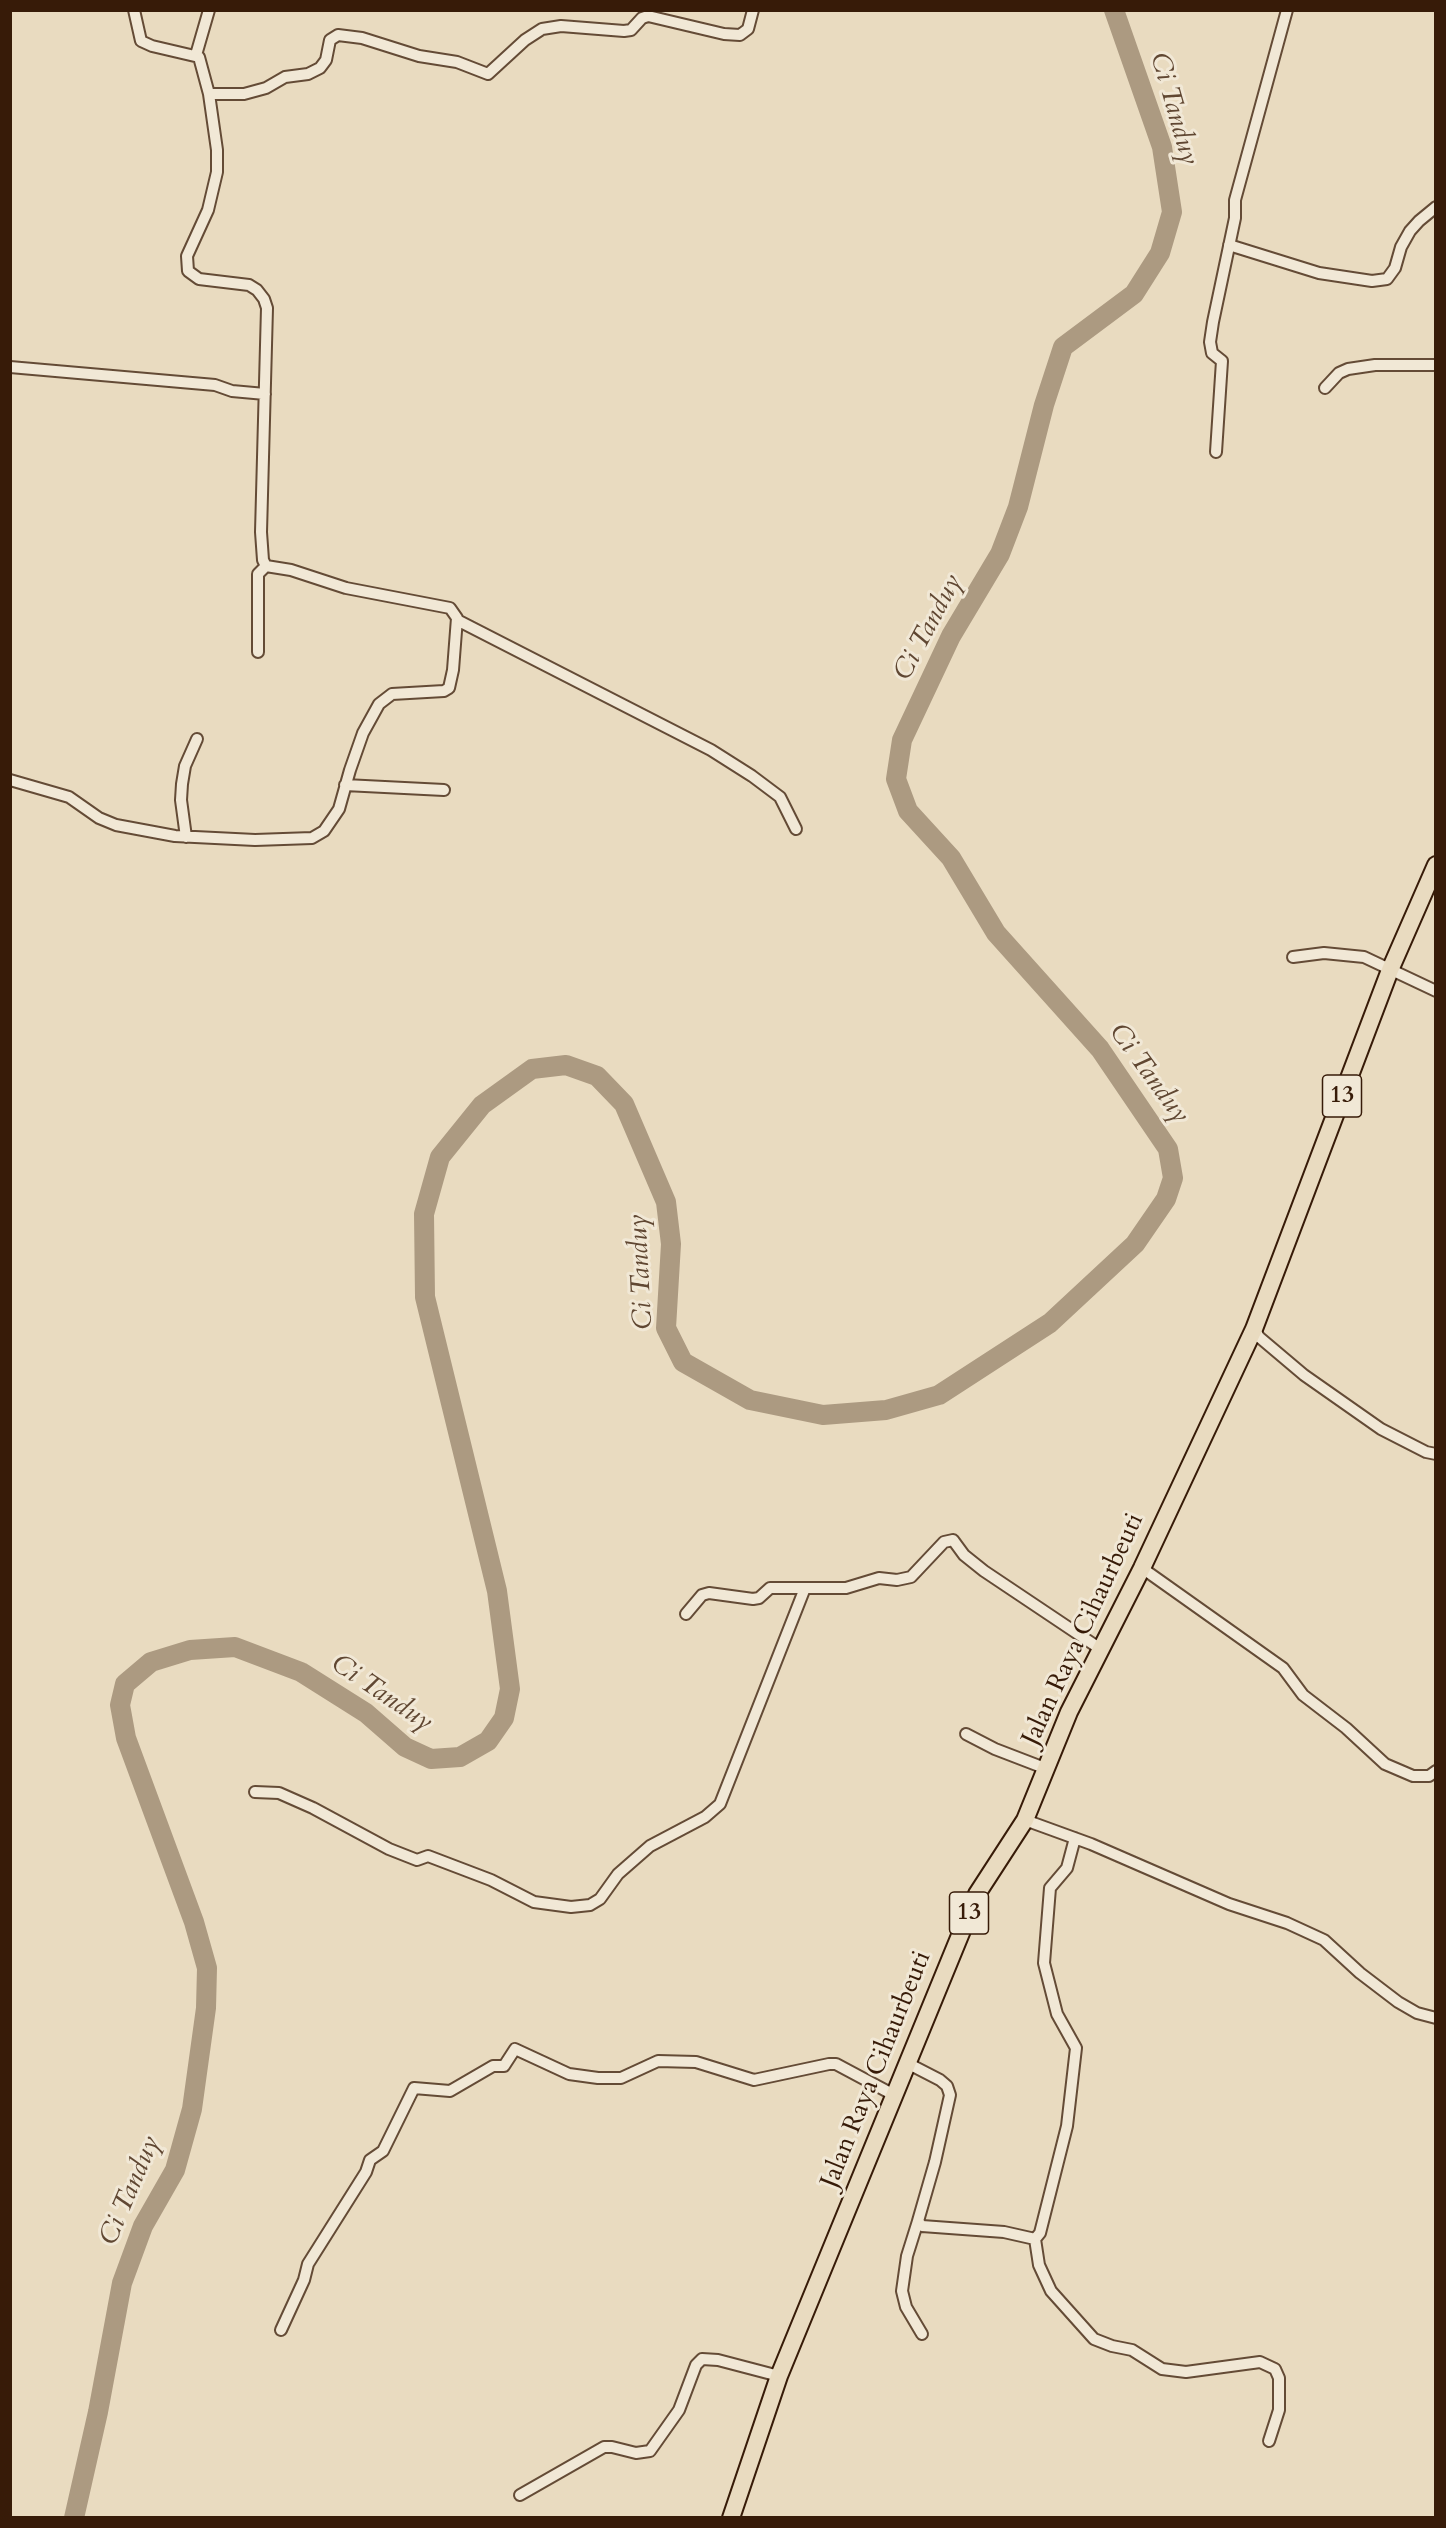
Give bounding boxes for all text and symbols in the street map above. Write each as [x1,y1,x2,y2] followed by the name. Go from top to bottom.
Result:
[1142,49,1204,169] water label: Ci Tanduy
[888,569,970,687] water label: Ci Tanduy
[1101,1018,1195,1130] water label: Ci Tanduy
[1322,1075,1362,1117] road number: 13
[623,1214,661,1330] water label: Ci Tanduy
[1016,1509,1152,1751] street label: Jalan Raya Cihaurbeuti
[324,1648,438,1740] water label: Ci Tanduy
[950,1892,988,1934] road number: 13
[815,1947,939,2193] street label: Jalan Raya Cihaurbeuti
[94,2132,168,2250] water label: Ci Tanduy

